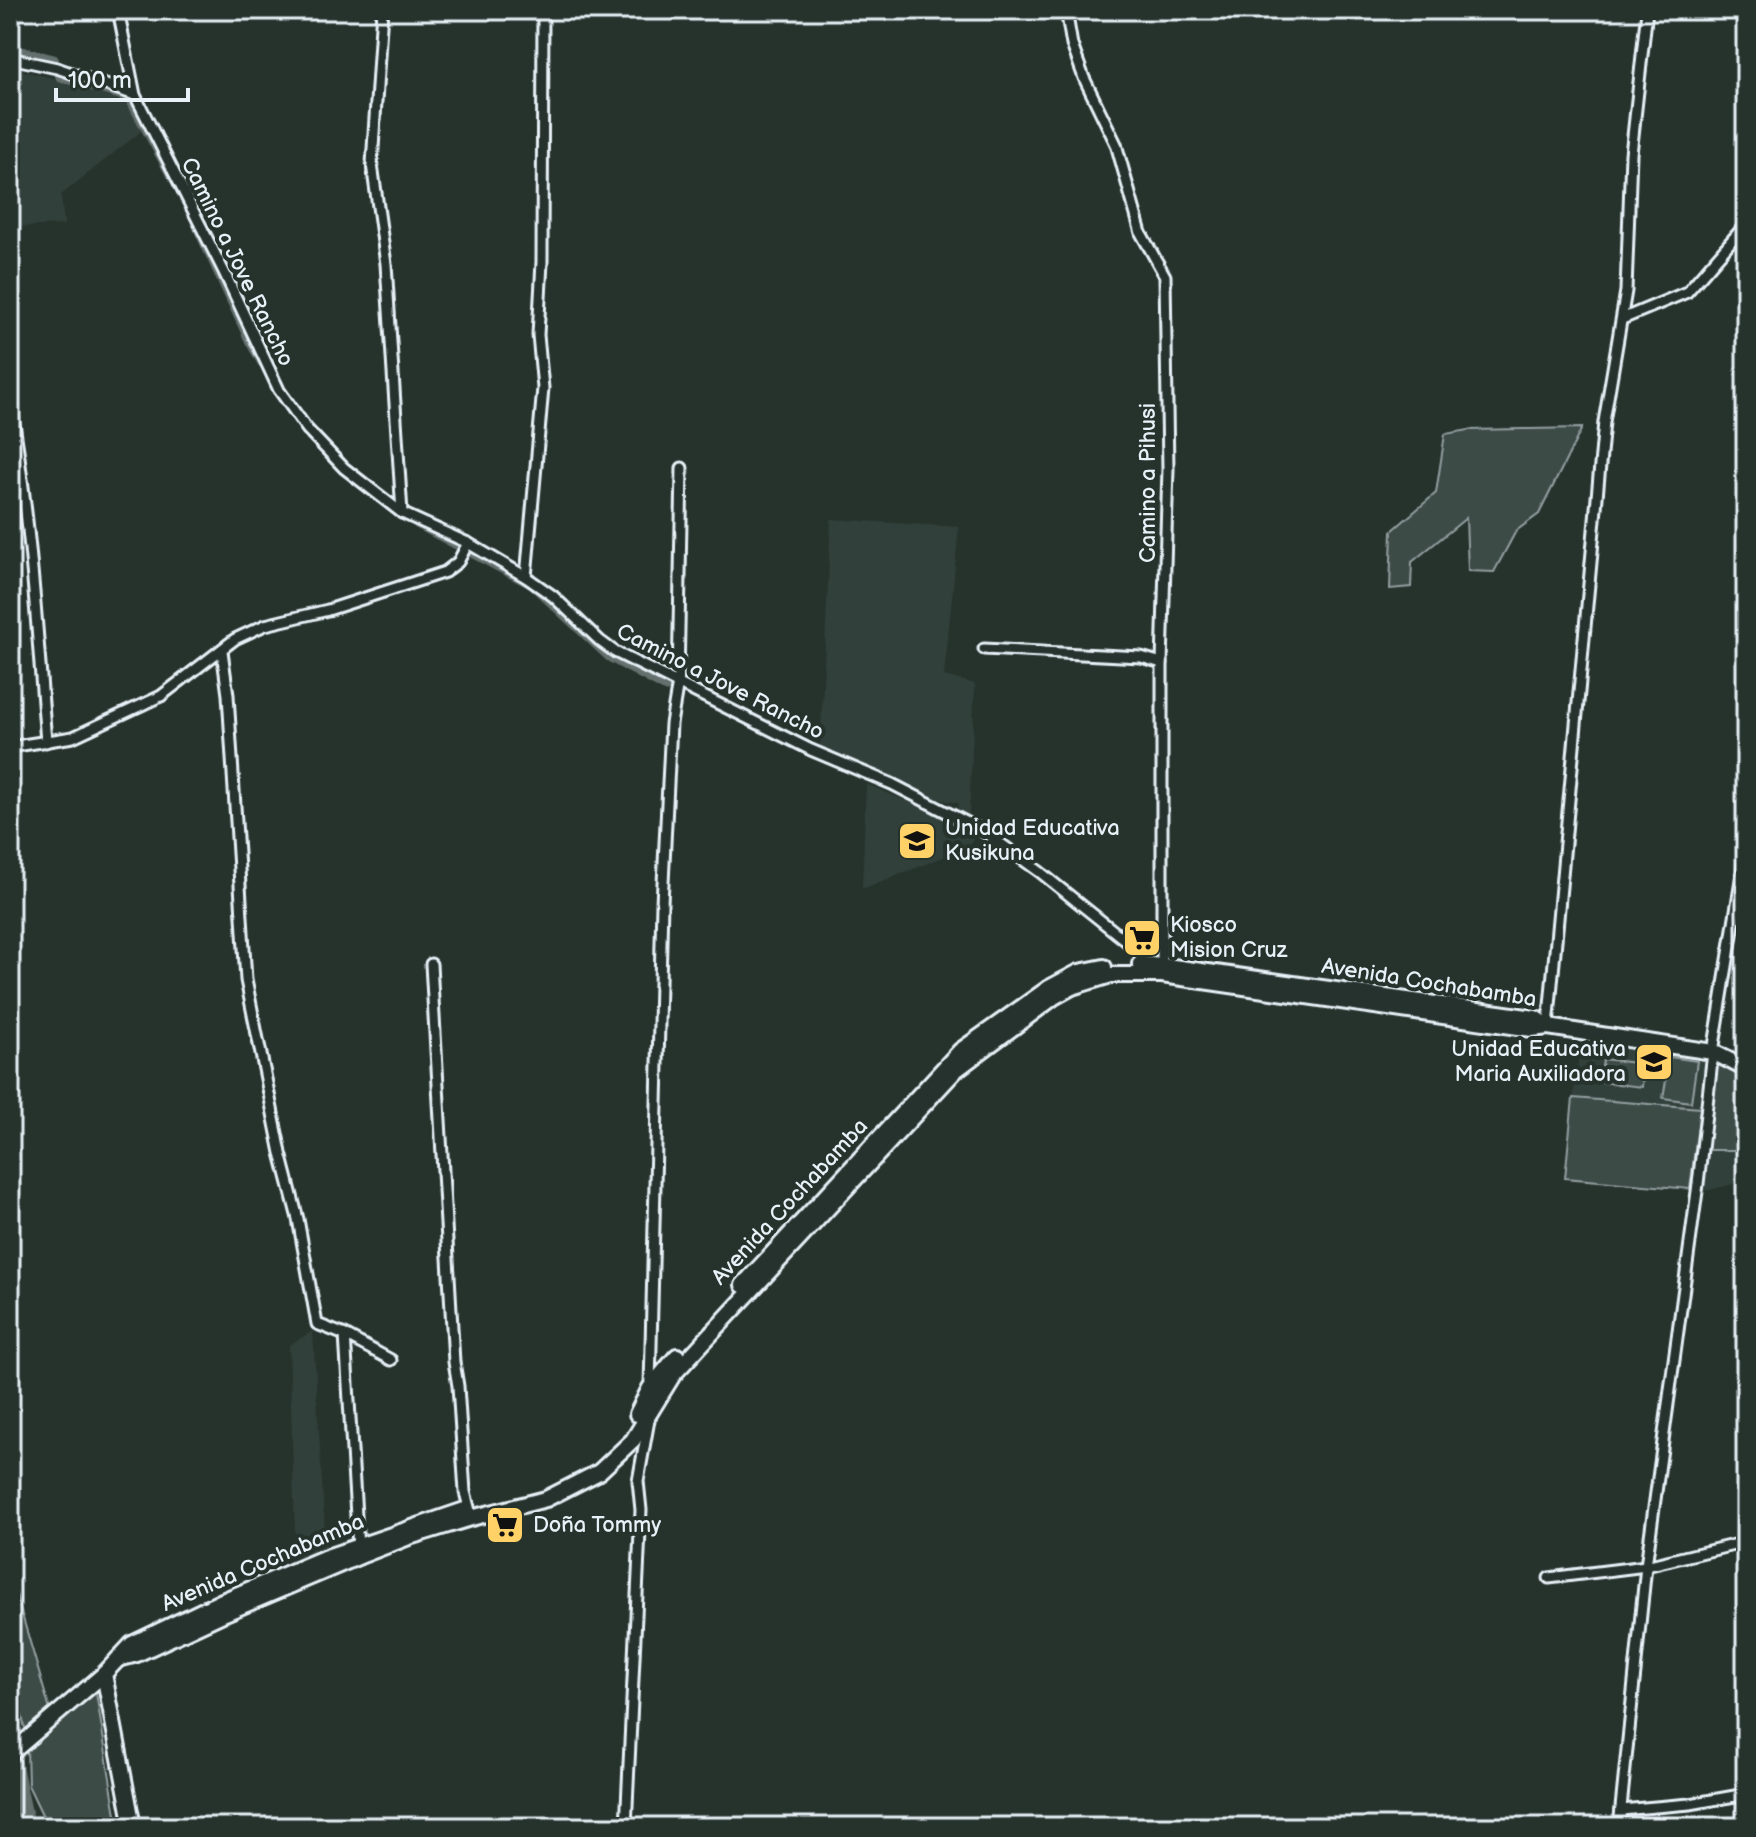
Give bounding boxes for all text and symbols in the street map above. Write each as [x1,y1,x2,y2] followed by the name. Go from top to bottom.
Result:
[56,52,188,102] scale bar
[68,66,132,95] text: 100 m
[175,153,299,371] street label: Camino a Jove Rancho
[1135,403,1162,563] street label: Camino a Pihusi
[612,618,828,746] street label: Camino a Jove Rancho
[945,815,1120,867] place label: Unidad Educativa Kusikuna
[896,820,938,862] school or university icon: Unidad Educativa Kusikuna
[1170,912,1288,964] place label: Kiosco Mision Cruz
[1121,917,1163,959] supermarket icon: Kiosco Mision Cruz
[1320,953,1538,1013] street label: Avenida Cochabamba
[1451,1036,1626,1088] place label: Unidad Educativa Maria Auxiliadora
[1633,1041,1675,1083] school or university icon: Unidad Educativa Maria Auxiliadora
[706,1113,874,1291] street label: Avenida Cochabamba
[484,1504,526,1546] supermarket icon: Doña Tommy
[158,1508,368,1618] street label: Avenida Cochabamba
[533,1512,661,1539] place label: Doña Tommy

